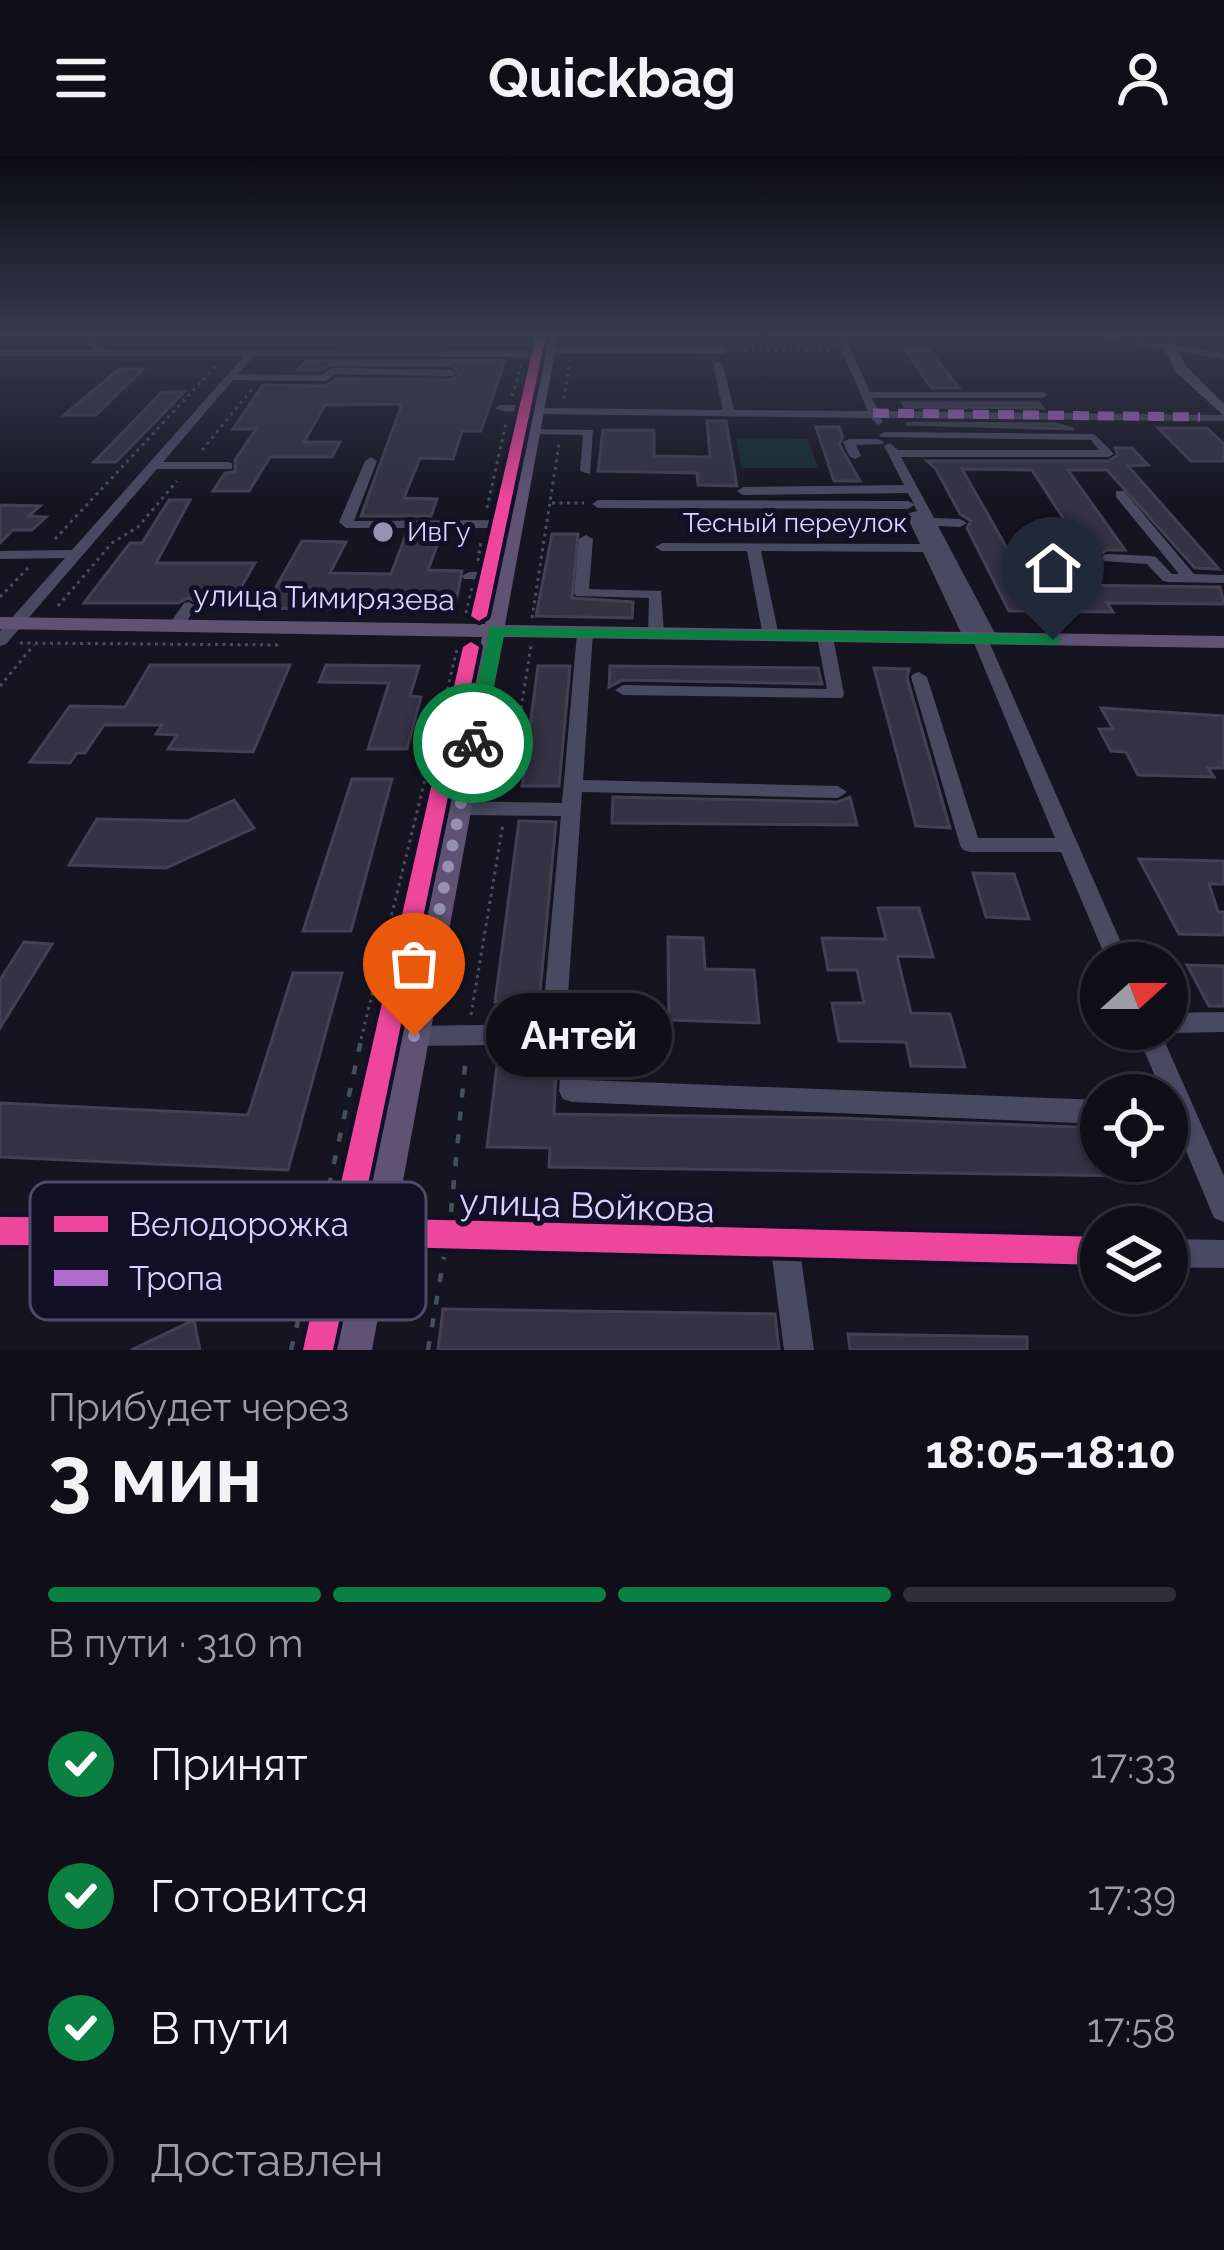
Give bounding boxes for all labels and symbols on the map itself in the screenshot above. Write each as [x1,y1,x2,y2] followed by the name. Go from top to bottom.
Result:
[683,507,907,538] street label: Тесный переулок
[407,516,471,547] place label: ИвГу
[1002,517,1104,640] pin
[370,519,396,545] marker: ИвГу
[193,578,455,617] street label: улица Тимирязева
[413,683,533,803] courier
[363,913,465,1036] pin
[1080,942,1188,1050] north arrow
[486,994,672,1078] callout: Антей
[458,1180,716,1230] street label: улица Войкова
[30,1182,426,1320] legend
[129,1205,349,1244] text: Велодорожка
[129,1259,223,1298] text: Тропа

